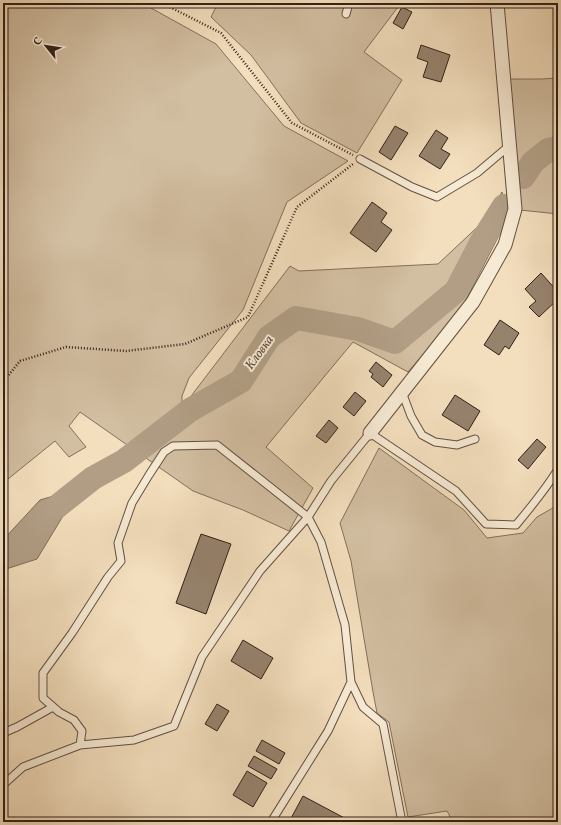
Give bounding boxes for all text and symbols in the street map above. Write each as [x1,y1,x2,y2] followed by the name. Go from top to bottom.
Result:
[26,26,66,66] north arrow
[30,35,47,49] text: С
[241,332,279,374] water label: Кловка

